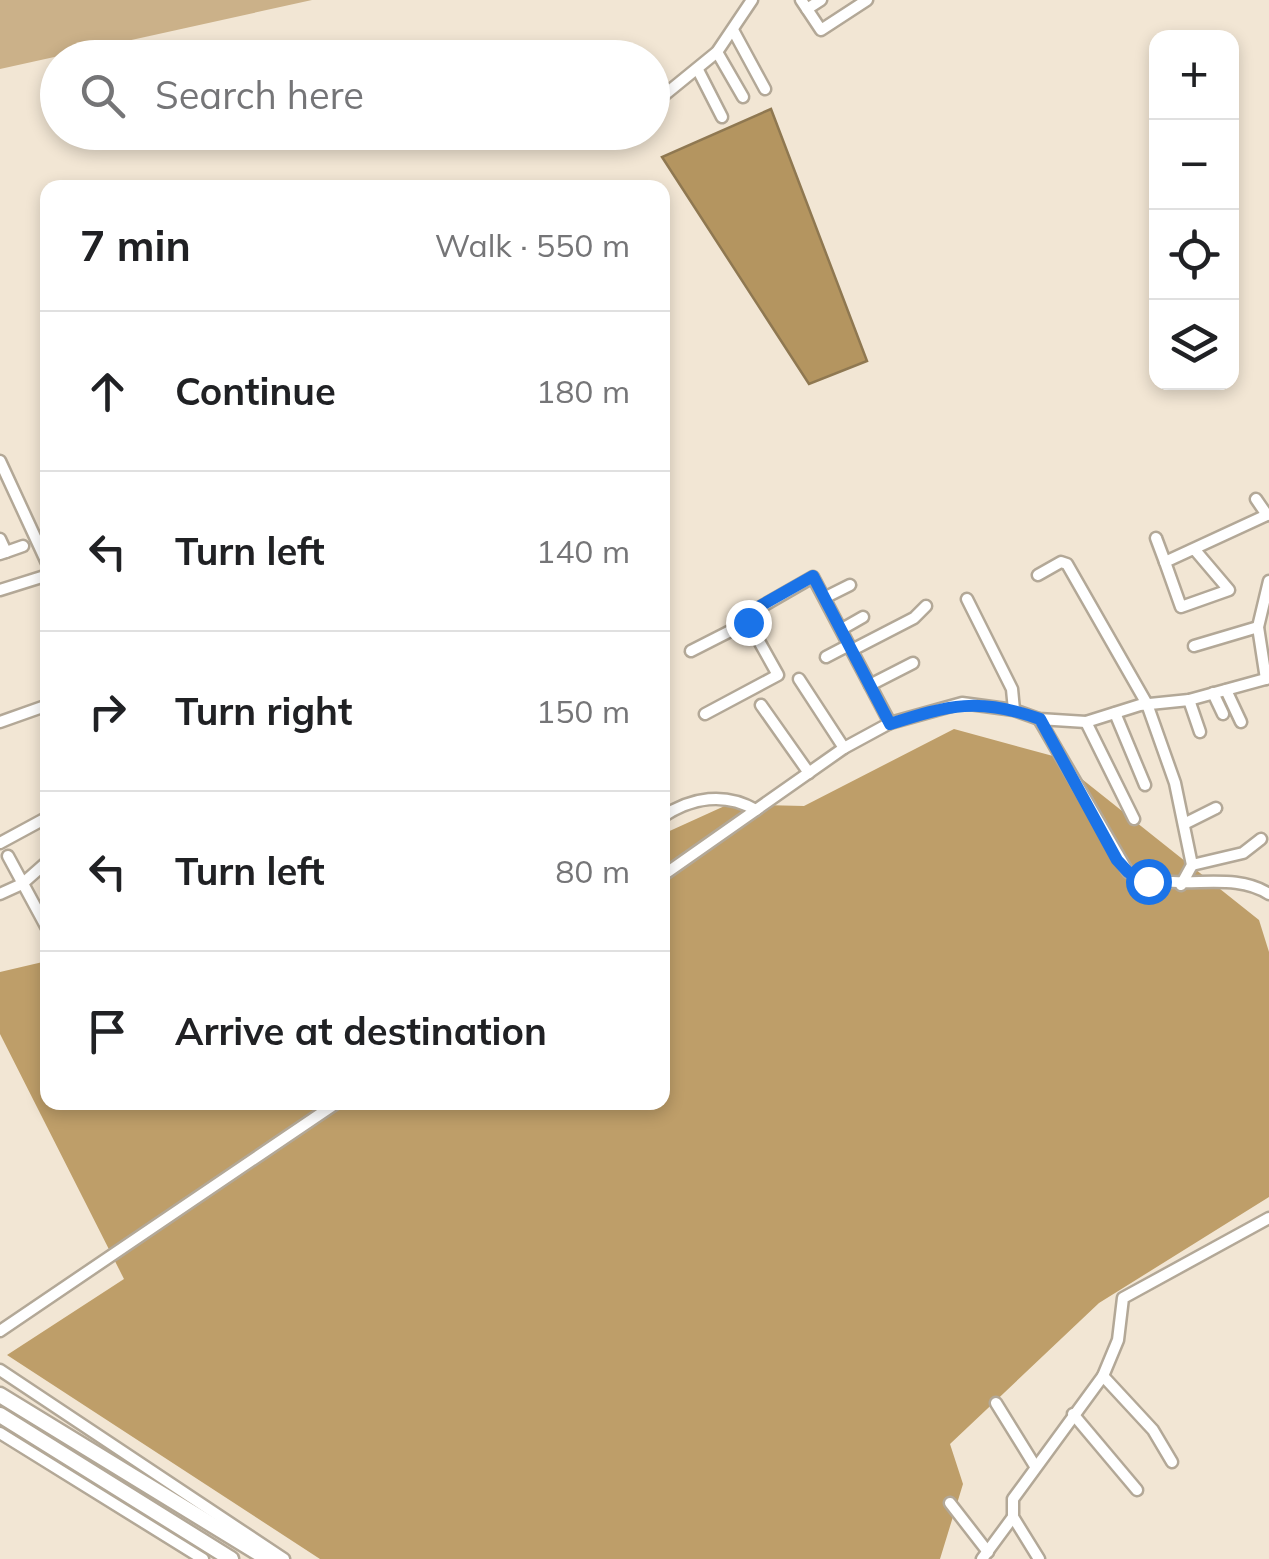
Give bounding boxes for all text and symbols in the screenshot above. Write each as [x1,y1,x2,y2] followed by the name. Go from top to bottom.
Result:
[1149,30,1239,390] map controls
[1149,30,1239,120] button: +
[40,40,670,150] search box
[75,68,130,123] icon: search
[155,71,364,119] text: Search here
[1149,120,1239,210] button: −
[1149,210,1239,300] button: locate
[80,219,191,272] text: 7 min
[435,225,630,265] text: Walk · 550 m
[1149,300,1239,390] button: layers
[80,364,135,419] icon: ahead
[175,367,336,415] text: Continue
[536,371,630,411] text: 180 m
[80,524,135,579] icon: left
[175,527,325,575] text: Turn left
[536,531,630,571] text: 140 m
[726,600,772,646] route end
[80,684,135,739] icon: right
[175,687,352,735] text: Turn right
[536,691,630,731] text: 150 m
[80,844,135,899] icon: left
[175,847,325,895] text: Turn left
[555,851,630,891] text: 80 m
[1126,859,1172,905] route start
[80,1004,135,1059] icon: arrive
[175,1007,547,1055] text: Arrive at destination

